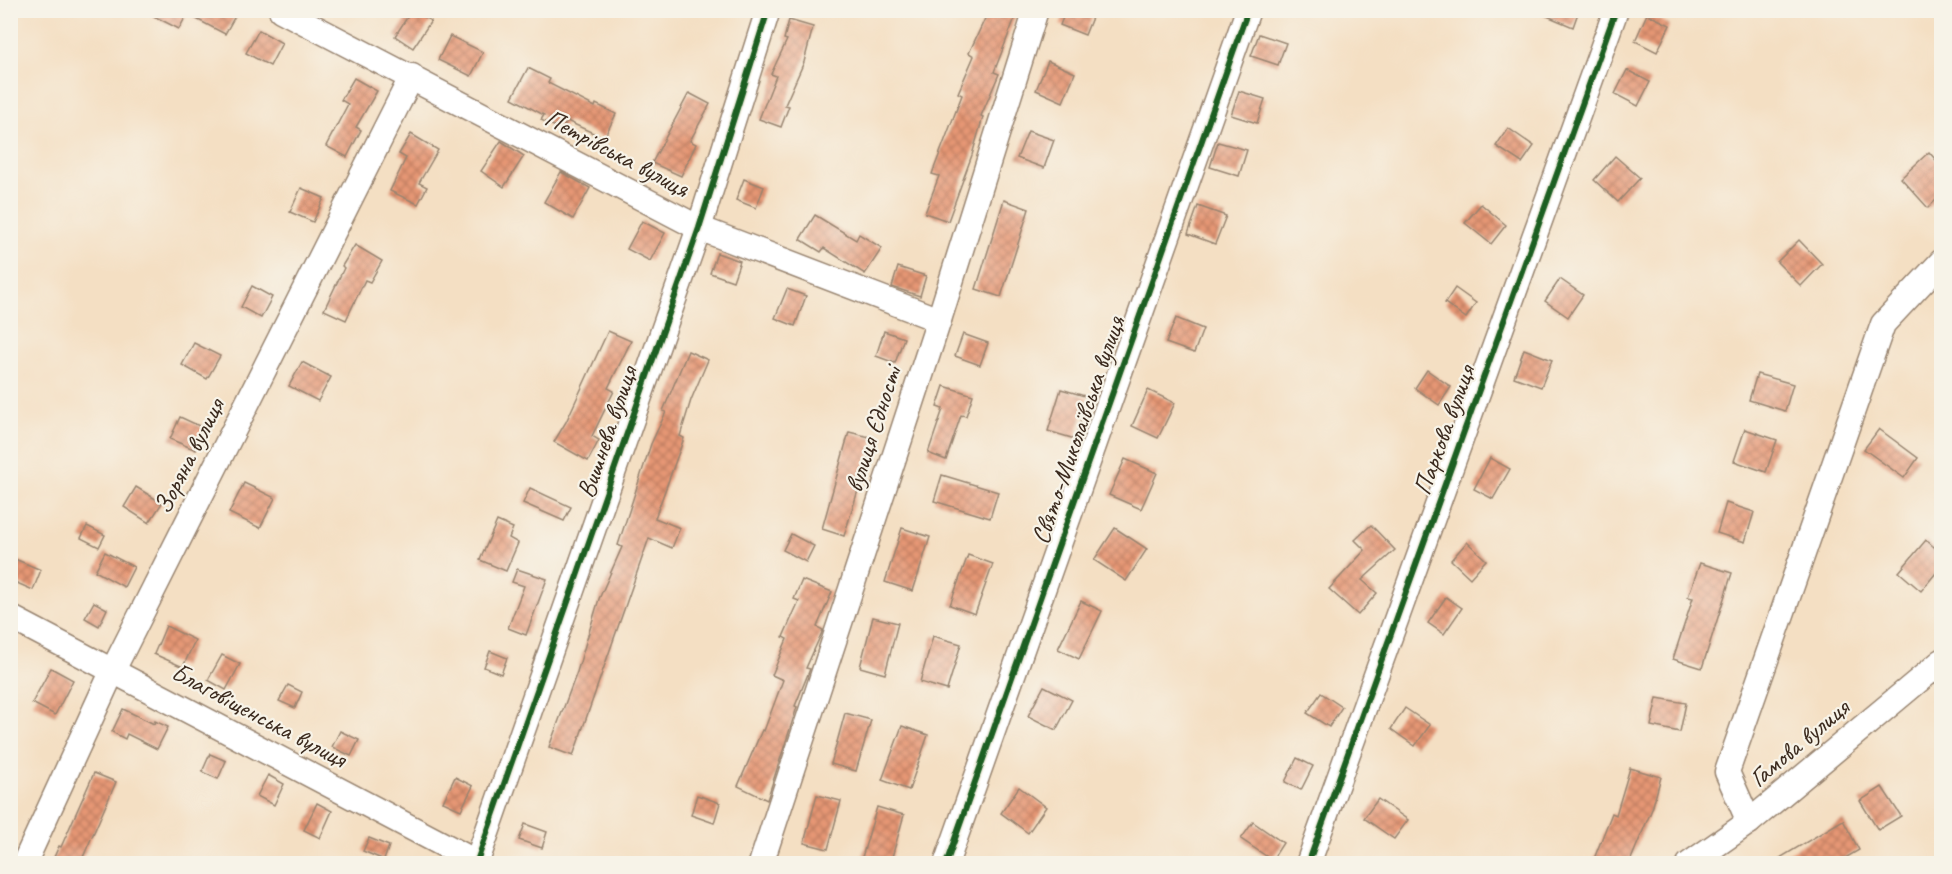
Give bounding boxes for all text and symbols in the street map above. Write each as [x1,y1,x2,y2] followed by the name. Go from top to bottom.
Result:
[539,101,696,206] street label: Петрівська вулиця
[1024,310,1133,548] street label: Свято-Миколаївська вулиця
[837,359,910,496] street label: вулиця Єдності
[1405,359,1483,499] street label: Паркова вулиця
[569,360,646,502] street label: Вишнева вулиця
[146,391,233,519] street label: Зоряна вулиця
[166,655,354,776] street label: Благовіщенська вулиця
[1742,690,1858,794] street label: Гамова вулиця

